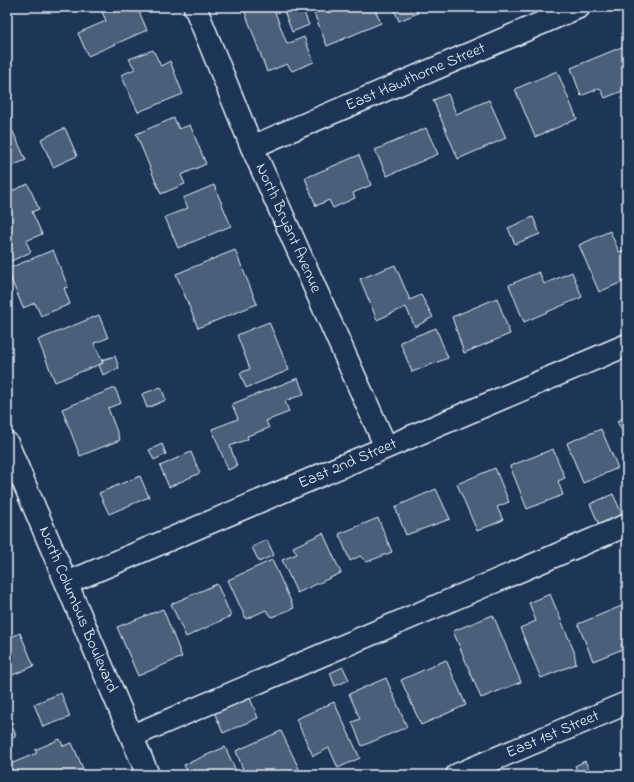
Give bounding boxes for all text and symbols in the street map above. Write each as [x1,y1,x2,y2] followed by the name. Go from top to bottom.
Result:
[342,36,490,118] street label: East Hawthorne Street
[249,160,328,297] street label: North Bryant Avenue
[295,432,401,495] street label: East 2nd Street
[32,523,124,696] street label: North Columbus Boulevard
[503,704,604,765] street label: East 1st Street

